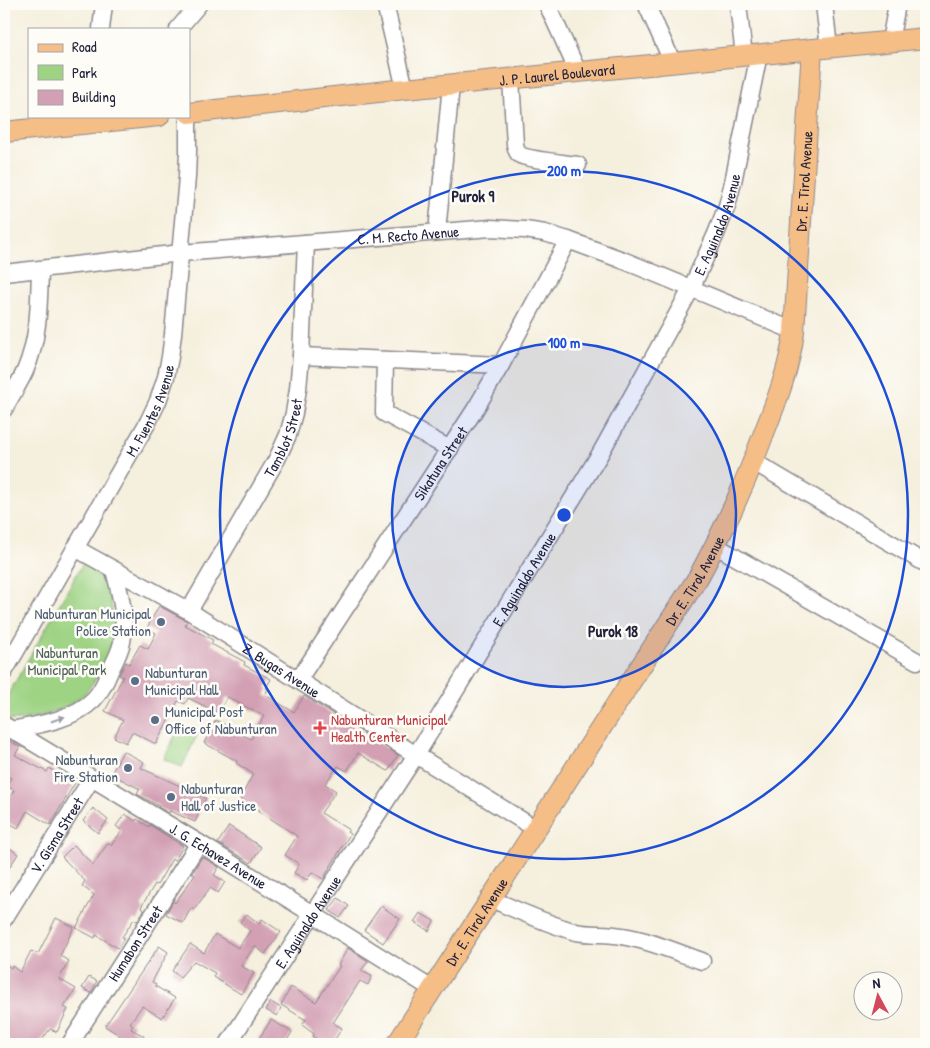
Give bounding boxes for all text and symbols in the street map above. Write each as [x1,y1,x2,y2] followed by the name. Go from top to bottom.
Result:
[28,28,190,118] legend
[72,36,97,57] text: Road
[498,58,616,90] street label: J. P. Laurel Boulevard
[72,62,97,83] text: Park
[72,86,116,107] text: Building
[790,130,817,232] street label: Dr. E. Tirol Avenue
[547,160,581,181] text: 200 m
[688,172,745,278] street label: E. Aguinaldo Avenue
[452,185,495,207] district label: Purok 9
[356,220,460,249] street label: C. M. Recto Avenue
[548,332,580,353] text: 100 m
[120,363,179,460] street label: M. Fuentes Avenue
[258,396,307,481] street label: Tamblot Street
[408,421,472,504] street label: Sikatuna Street
[555,506,573,524] centre of rings
[487,528,560,630] street label: E. Aguinaldo Avenue
[660,532,729,629] street label: Dr. E. Tirol Avenue
[35,603,151,641] place label: Nabunturan Municipal Police Station
[155,616,167,628] marker: Nabunturan Municipal Police Station
[588,620,638,642] district label: Purok 18
[239,637,324,702] street label: Z. Bugas Avenue
[27,642,107,680] park label: Nabunturan Municipal Park
[145,662,219,700] place label: Nabunturan Municipal Hall
[129,675,141,687] marker: Nabunturan Municipal Hall
[165,701,277,739] place label: Municipal Post Office of Nabunturan
[331,709,447,747] place label: Nabunturan Municipal Health Center
[149,714,161,726] marker: Municipal Post Office of Nabunturan
[51,715,66,723] one-way arrow
[313,721,327,735] marker: Nabunturan Municipal Health Center
[54,749,118,787] place label: Nabunturan Fire Station
[122,762,134,774] marker: Nabunturan Fire Station
[181,778,256,816] place label: Nabunturan Hall of Justice
[165,791,177,803] marker: Nabunturan Hall of Justice
[25,792,89,877] street label: V. Gisma Street
[166,817,271,894] street label: J. G. Echavez Avenue
[270,871,346,972] street label: E. Aguinaldo Avenue
[440,873,512,969] street label: Dr. E. Tirol Avenue
[103,900,167,985] street label: Humabon Street
[852,970,902,1020] north arrow
[871,973,882,992] text: N

